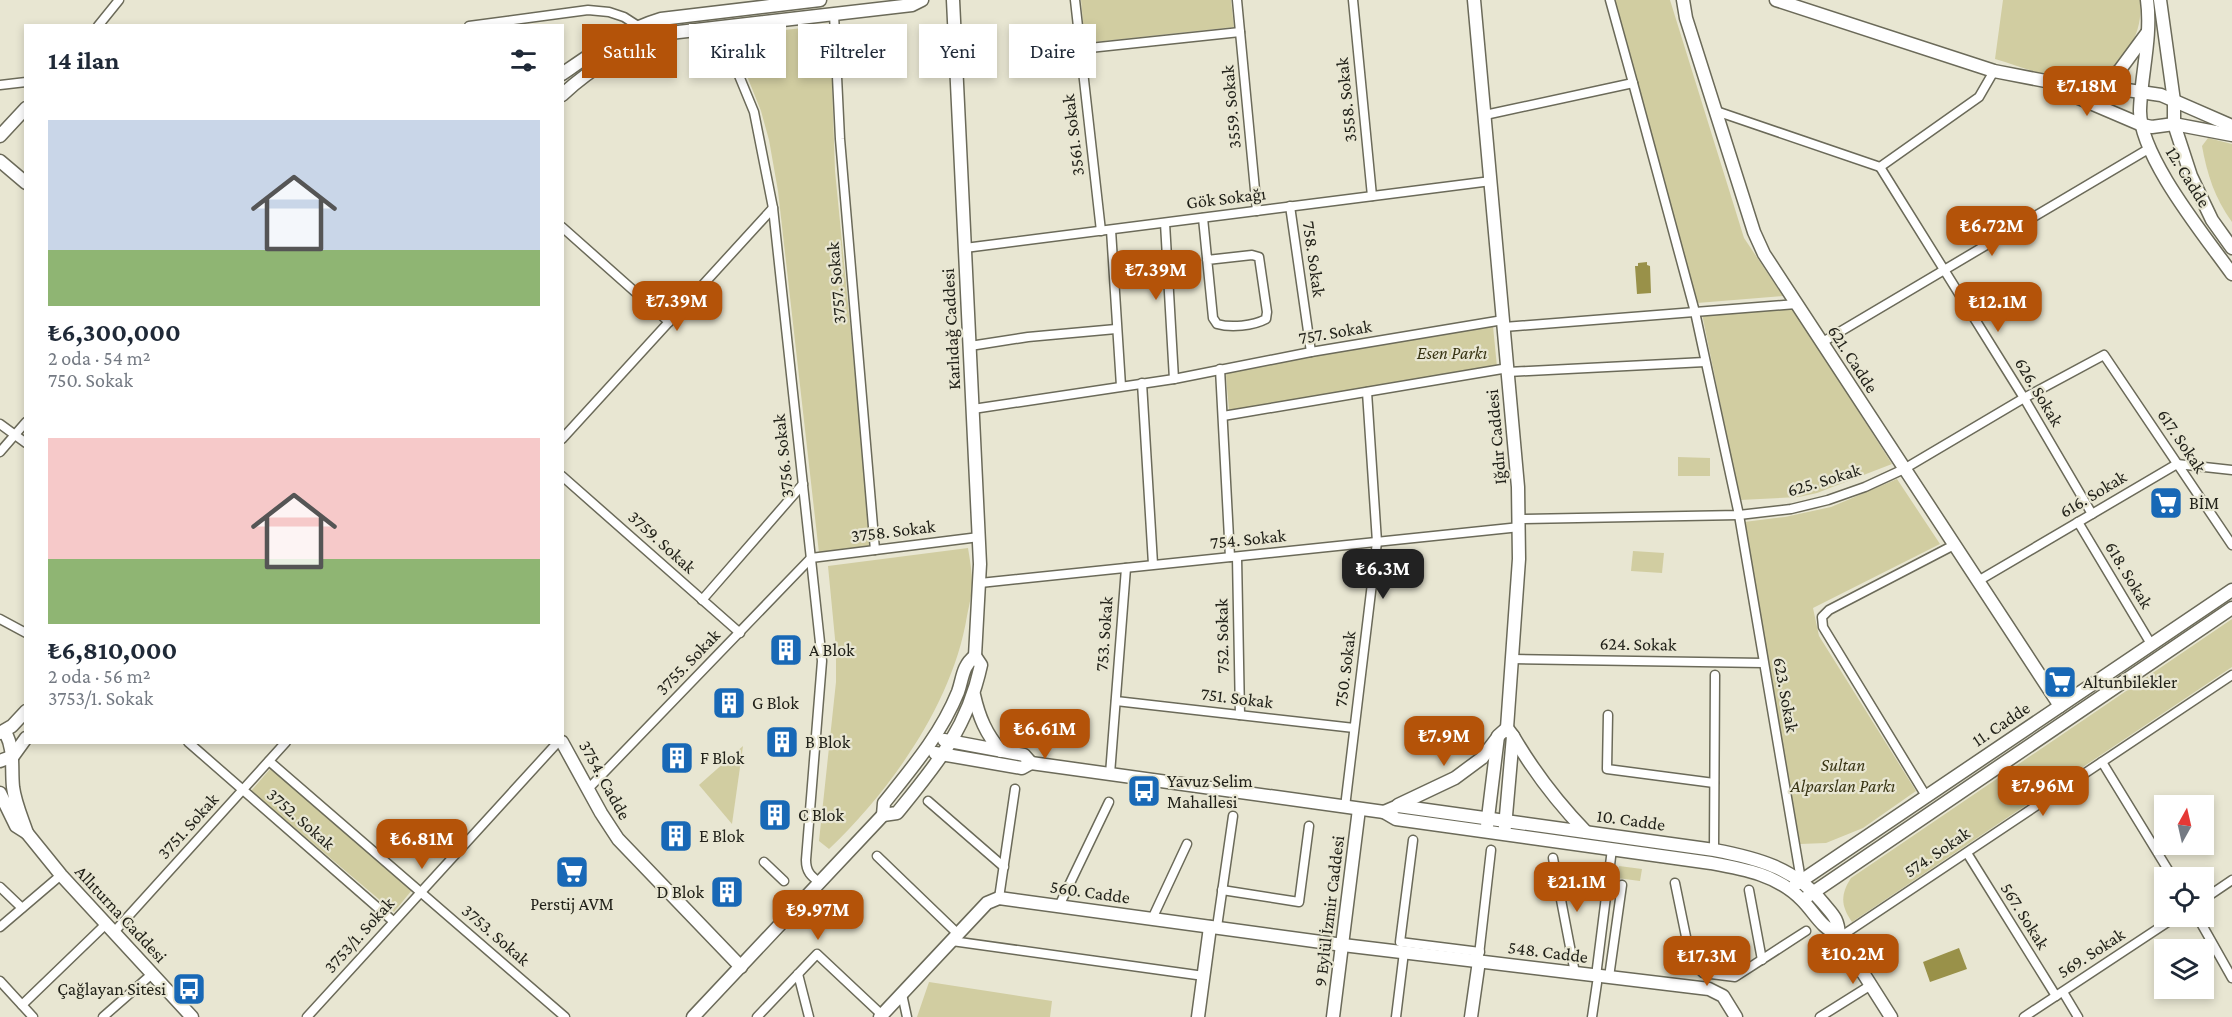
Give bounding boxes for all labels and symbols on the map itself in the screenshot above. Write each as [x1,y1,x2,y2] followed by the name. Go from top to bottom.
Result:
[1332,56,1360,143] street label: 3558. Sokak
[1217,64,1245,150] street label: 3559. Sokak
[2038,66,2136,117] pin: ₺7.18M
[1058,92,1088,177] street label: 3561. Sokak
[2162,143,2214,211] street label: 12. Cadde
[1185,183,1267,213] street label: Gök Sokağı
[1943,206,2041,257] pin: ₺6.72M
[1299,220,1329,299] street label: 758. Sokak
[822,241,850,325] street label: 3757. Sokak
[1107,250,1205,301] pin: ₺7.39M
[938,267,964,390] street label: Karlıdağ Caddesi
[628,281,726,332] pin: ₺7.39M
[1949,282,2047,333] pin: ₺12.1M
[1297,316,1373,348] street label: 757. Sokak
[1824,321,1882,397] street label: 621. Cadde
[1417,343,1487,363] park label: Esen Parkı
[2011,354,2068,430] street label: 626. Sokak
[1482,388,1510,485] street label: Iğdır Caddesi
[2153,405,2211,477] street label: 617. Sokak
[769,413,797,499] street label: 3756. Sokak
[1785,459,1864,501] street label: 625. Sokak
[2056,466,2130,522] street label: 616. Sokak
[2148,485,2184,521] supermarket icon: BİM
[2189,493,2219,513] place label: BİM
[624,507,700,578] street label: 3759. Sokak
[850,516,937,546] street label: 3758. Sokak
[1209,525,1287,553] street label: 754. Sokak
[2101,538,2157,613] street label: 618. Sokak
[1341,549,1425,600] pin: ₺6.3M
[1091,596,1117,672] street label: 753. Sokak
[1211,598,1233,674] street label: 752. Sokak
[652,625,724,699] street label: 3755. Sokak
[1330,629,1360,708] street label: 750. Sokak
[768,632,804,668] building icon: A Blok
[1599,633,1677,655] street label: 624. Sokak
[809,640,855,660] place label: A Blok
[1770,656,1803,735] street label: 623. Sokak
[2042,664,2078,700] supermarket icon: Altunbilekler
[2083,672,2178,692] place label: Altunbilekler
[1200,684,1275,712] street label: 751. Sokak
[711,685,747,721] building icon: G Blok
[752,693,799,713] place label: G Blok
[1968,697,2034,751] street label: 11. Cadde
[996,709,1094,760] pin: ₺6.61M
[1402,716,1486,767] pin: ₺7.9M
[764,724,800,760] building icon: B Blok
[805,732,851,752] place label: B Blok
[575,737,635,823] street label: 3754. Cadde
[659,740,695,776] building icon: F Blok
[700,748,745,768] place label: F Blok
[1790,755,1896,796] park label: Sultan Alparslan Parkı
[1994,766,2092,817] pin: ₺7.96M
[1167,771,1253,812] place label: Yavuz Selim Mahallesi
[1126,773,1162,809] bus stop icon: Yavuz Selim Mahallesi
[263,784,339,854] street label: 3752. Sokak
[153,789,223,863] street label: 3751. Sokak
[2154,795,2214,855] north arrow
[757,797,793,833] building icon: C Blok
[798,805,844,825] place label: C Blok
[1595,805,1667,835] street label: 10. Cadde
[658,818,694,854] building icon: E Blok
[373,819,471,870] pin: ₺6.81M
[1900,822,1974,881] street label: 574. Sokak
[699,826,745,846] place label: E Blok
[1310,834,1348,988] street label: 9 Eylül İzmir Caddesi
[554,854,590,890] supermarket icon: Perstij AVM
[71,861,171,967] street label: Allıturna Caddesi
[1528,862,1626,913] pin: ₺21.1M
[709,874,745,910] building icon: D Blok
[1049,876,1131,908] street label: 560. Cadde
[1997,879,2053,953] street label: 567. Sokak
[657,882,704,902] place label: D Blok
[769,890,867,941] pin: ₺9.97M
[320,893,398,977] street label: 3753/1. Sokak
[530,894,614,915] place label: Perstij AVM
[458,900,534,970] street label: 3753. Sokak
[2054,924,2129,982] street label: 569. Sokak
[1804,934,1902,985] pin: ₺10.2M
[1658,936,1756,987] pin: ₺17.3M
[1507,937,1589,967] street label: 548. Cadde
[171,971,207,1007] bus stop icon: Çağlayan Sitesi
[57,979,166,999] place label: Çağlayan Sitesi

